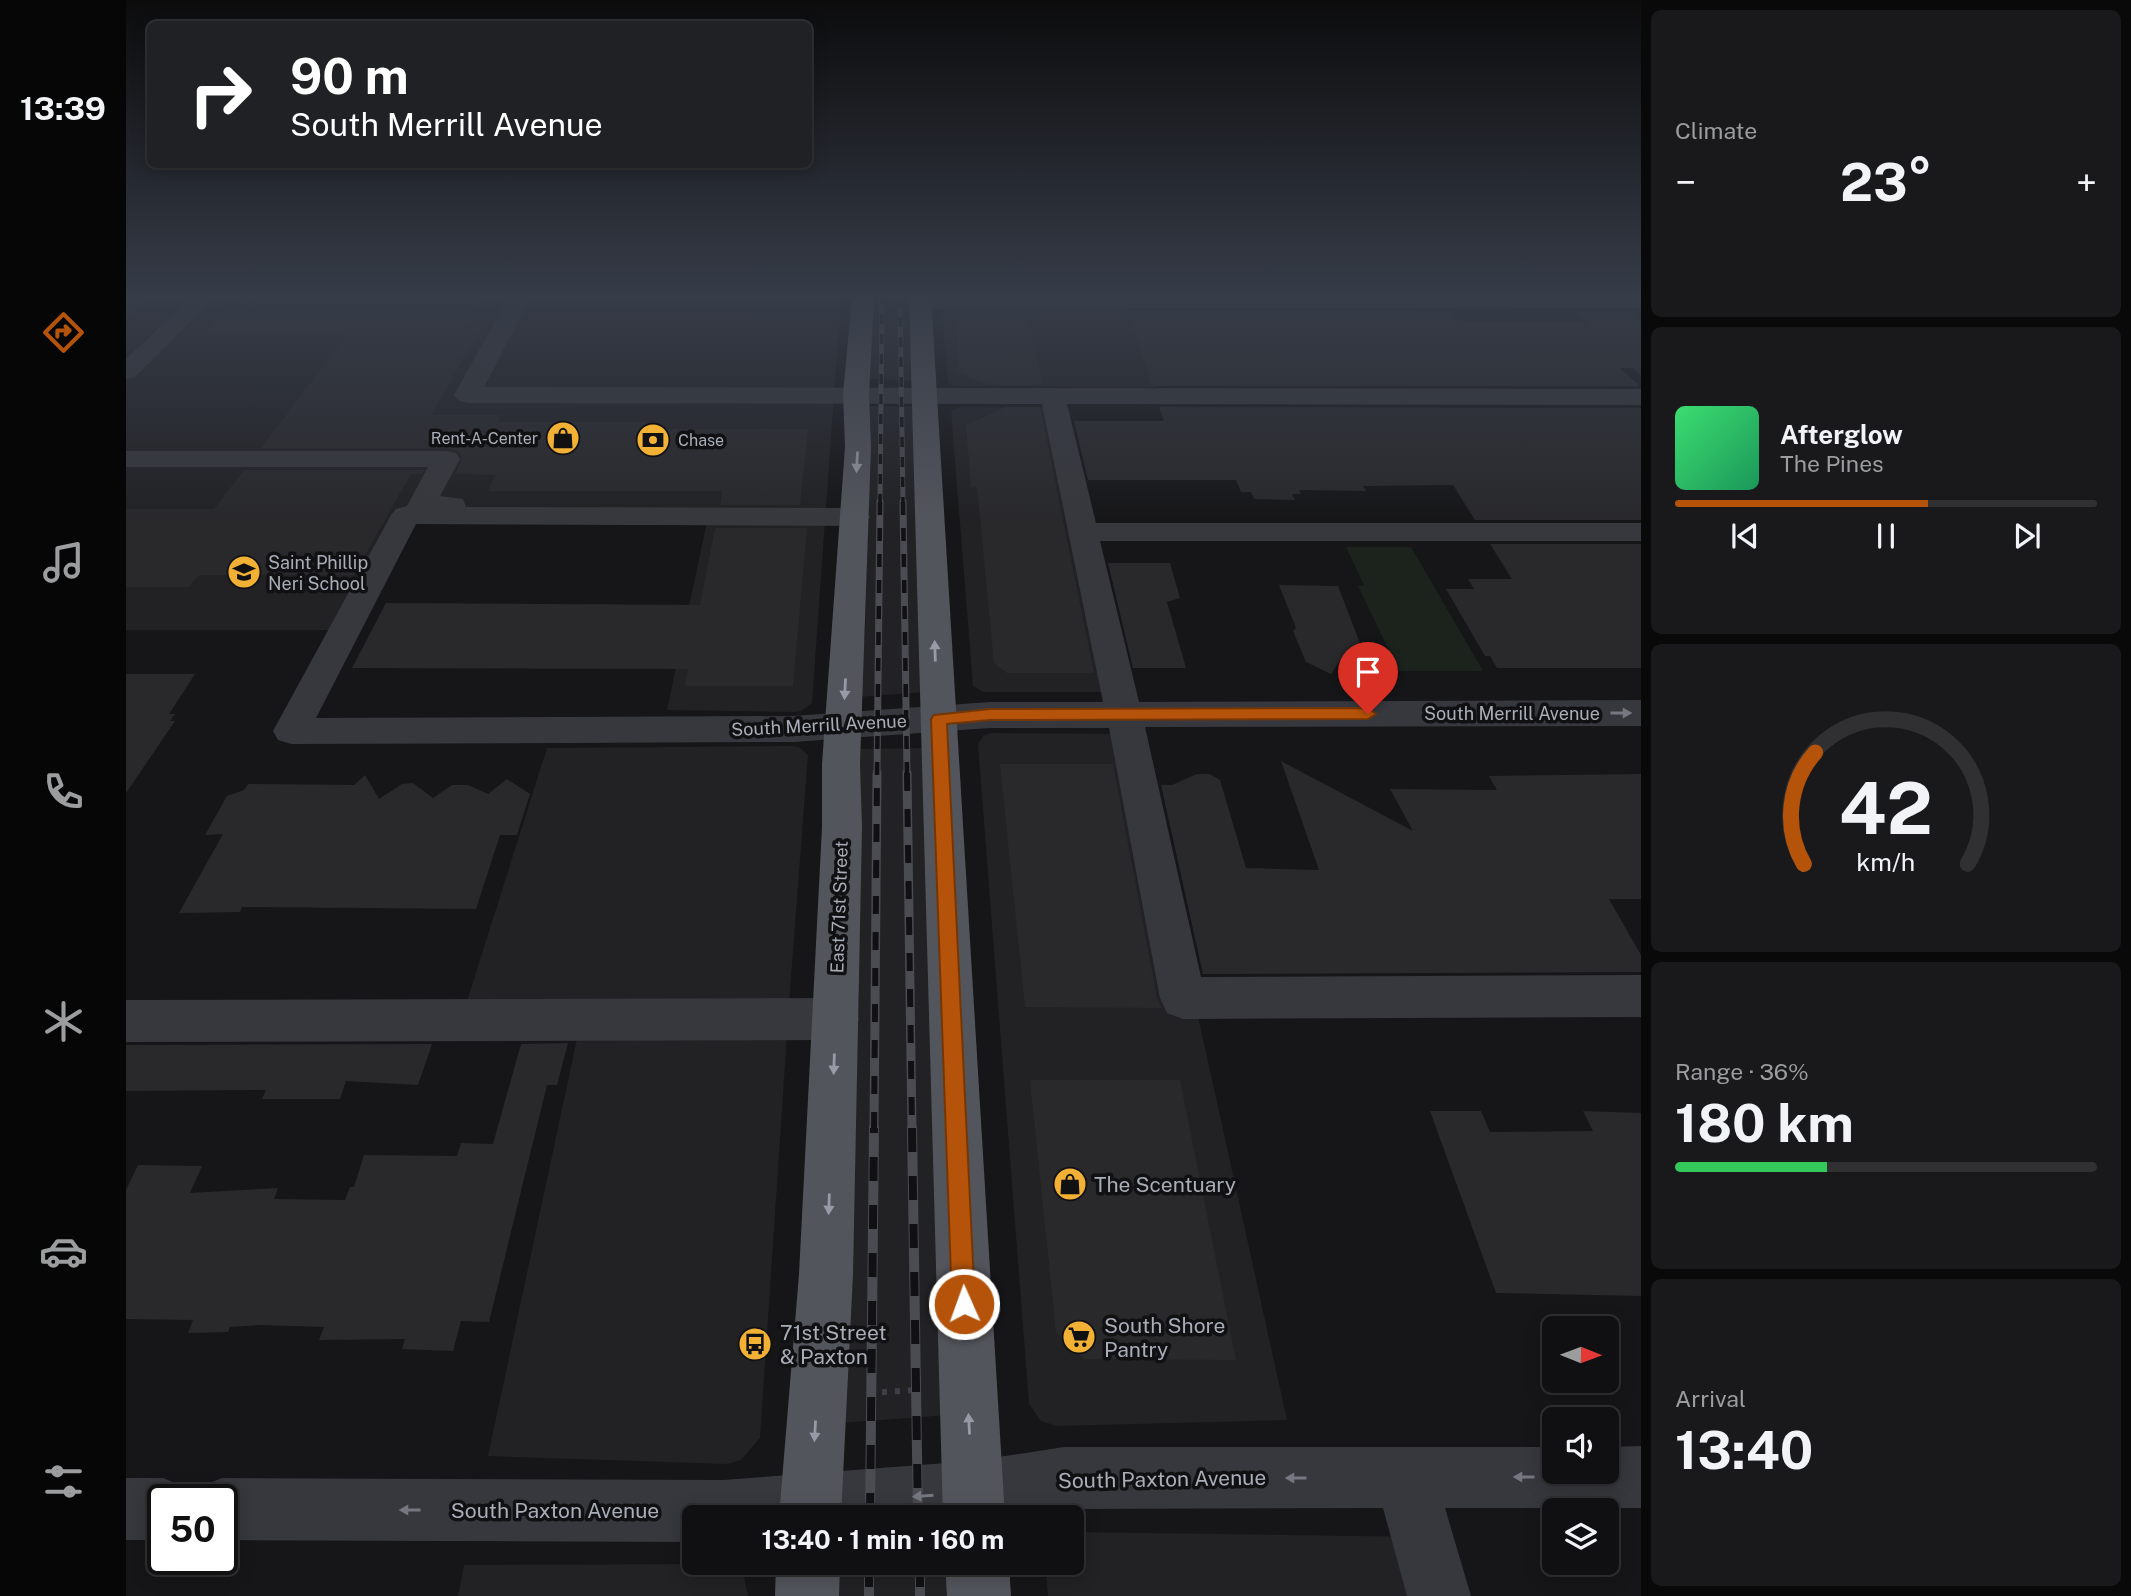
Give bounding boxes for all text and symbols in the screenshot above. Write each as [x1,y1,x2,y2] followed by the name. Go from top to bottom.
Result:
[290,47,409,105] text: 90 m
[175,49,266,140] icon: right
[20,90,106,127] text: 13:39
[290,106,603,143] text: South Merrill Avenue
[1675,117,1757,144] text: Climate
[1840,152,1932,213] text: 23°
[1675,160,1696,205] text: −
[2076,160,2097,205] text: +
[39,308,88,357] icon: directions
[544,419,582,457] shop icon: Rent-A-Center
[1780,419,1903,450] text: Afterglow
[634,421,672,459] bank icon: Chase
[431,429,538,448] place label: Rent-A-Center
[678,431,724,450] place label: Chase
[1780,450,1884,477] text: The Pines
[852,452,863,474] one-way arrow
[1726,517,1764,555] icon: previous
[1867,517,1905,555] icon: pause
[2008,517,2046,555] icon: next
[39,538,88,587] icon: music
[268,552,368,594] place label: Saint Phillip Neri School
[225,553,263,591] school or university icon: Saint Phillip Neri School
[929,640,940,662] one-way arrow
[1338,642,1398,714] pin
[1349,653,1387,691] icon: arrive
[840,679,851,701] one-way arrow
[1424,703,1600,724] street label: South Merrill Avenue
[1611,707,1633,719] one-way arrow
[731,710,907,740] street label: South Merrill Avenue
[1839,765,1933,850] text: 42
[39,767,88,816] icon: phone
[826,840,852,974] street label: East 71st Street
[1857,847,1915,877] text: km/h
[39,997,88,1046] icon: climate
[828,1053,840,1075] one-way arrow
[1675,1058,1809,1085] text: Range · 36%
[1675,1093,1854,1154] text: 180 km
[1051,1165,1089,1203] shop icon: The Scentuary
[1094,1172,1236,1197] place label: The Scentuary
[823,1193,834,1215] one-way arrow
[39,1227,88,1276] icon: car
[927,1267,1001,1341] position arrow
[1104,1313,1225,1362] place label: South Shore Pantry
[1542,1316,1619,1393] north arrow
[1542,1316,1619,1575] map controls
[1060,1318,1098,1356] supermarket icon: South Shore Pantry
[780,1320,887,1369] place label: 71st Street & Paxton
[736,1325,774,1363] bus stop icon: 71st Street & Paxton
[1675,1385,1746,1412] text: Arrival
[1542,1407,1619,1484] button: sound
[963,1412,974,1434] one-way arrow
[809,1420,820,1442] one-way arrow
[1675,1420,1813,1481] text: 13:40
[39,1457,88,1506] icon: filters
[1058,1465,1266,1493] street label: South Paxton Avenue
[1513,1471,1535,1483] one-way arrow
[1285,1472,1307,1484] one-way arrow
[147,1484,238,1575] speed limit sign: 50
[912,1491,934,1502] one-way arrow
[451,1498,659,1523] street label: South Paxton Avenue
[1542,1498,1619,1575] button: layers
[399,1504,421,1516] one-way arrow
[762,1524,1004,1555] text: 13:40 · 1 min · 160 m

